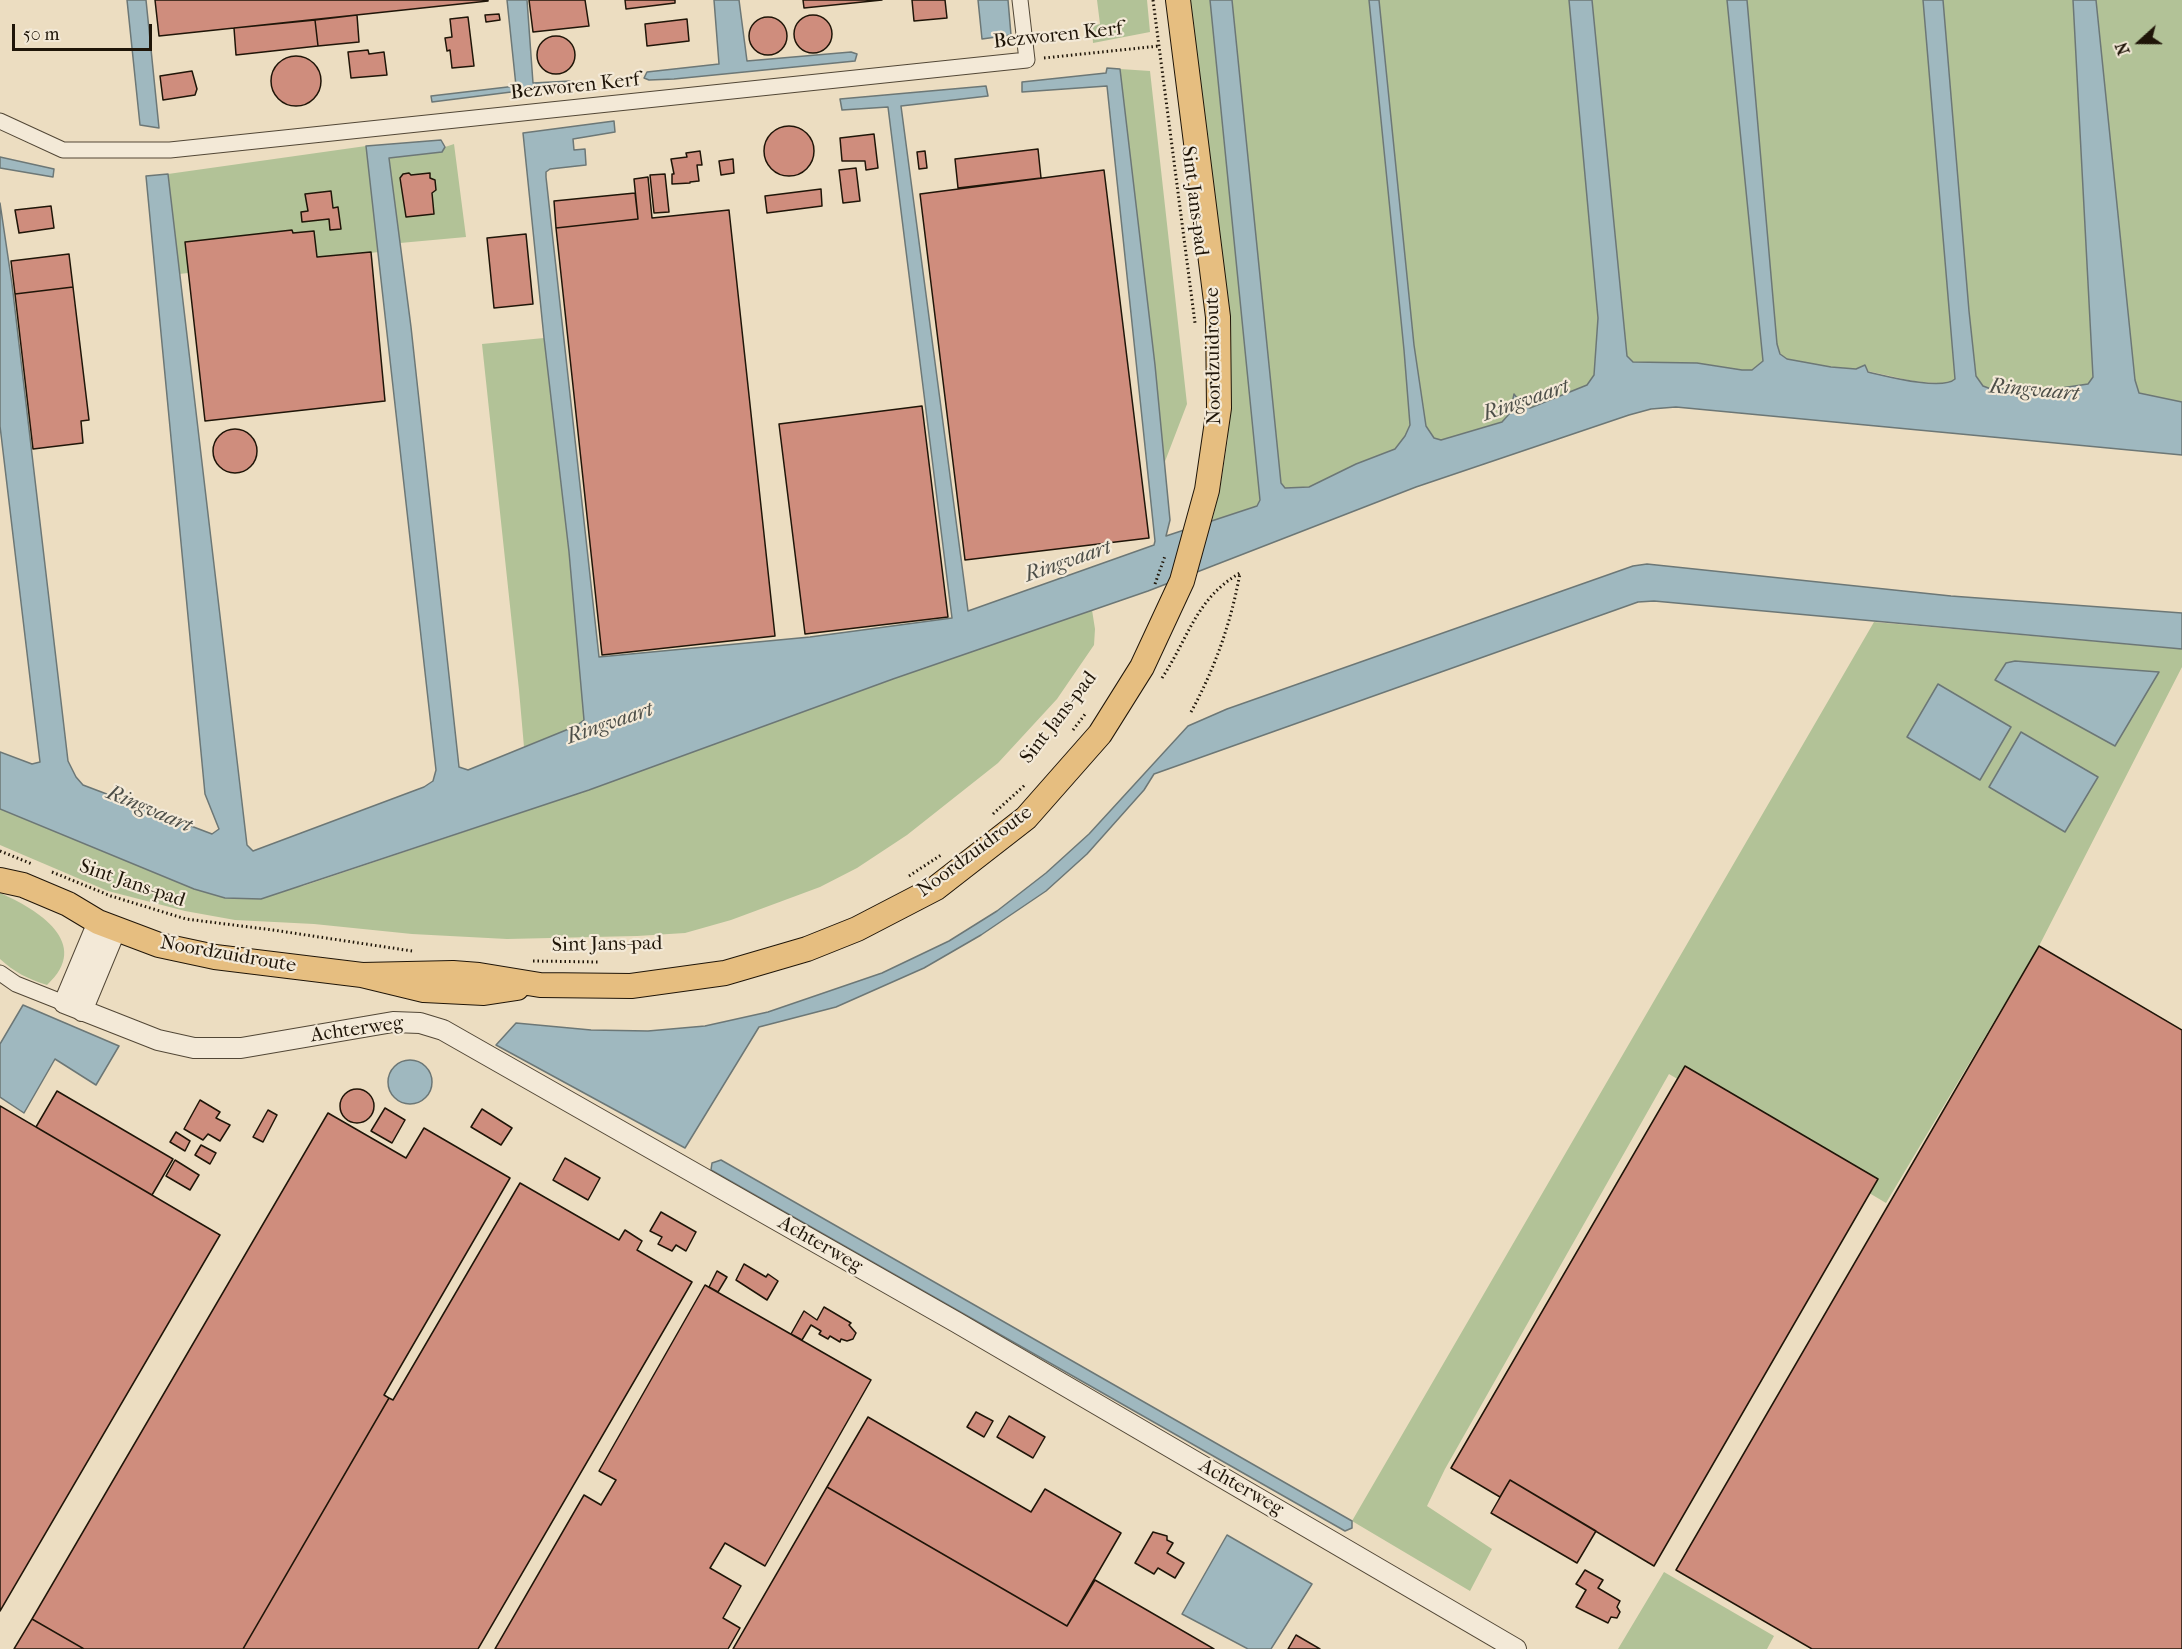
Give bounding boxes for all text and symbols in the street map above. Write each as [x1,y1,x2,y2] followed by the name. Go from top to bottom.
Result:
[15,12,154,50] scale bar
[2110,12,2170,72] north arrow
[992,17,1124,55] street label: Bezworen Kerf
[23,24,59,45] text: 50 m
[2112,40,2134,58] text: N
[509,68,641,106] street label: Bezworen Kerf
[1175,145,1213,257] street label: Sint Jans-pad
[1201,287,1227,425] street label: Noordzuidroute
[1479,374,1573,428] water label: Ringvaart
[1988,375,2080,407] water label: Ringvaart
[1021,535,1115,589] water label: Ringvaart
[1016,667,1102,769] street label: Sint Jans-pad
[563,697,657,751] water label: Ringvaart
[103,781,195,839] water label: Ringvaart
[913,801,1037,903] street label: Noordzuidroute
[76,855,188,913] street label: Sint Jans-pad
[158,931,298,979] street label: Noordzuidroute
[552,932,662,958] street label: Sint Jans-pad
[309,1012,405,1048] street label: Achterweg
[774,1211,866,1279] street label: Achterweg
[1195,1454,1287,1522] street label: Achterweg

